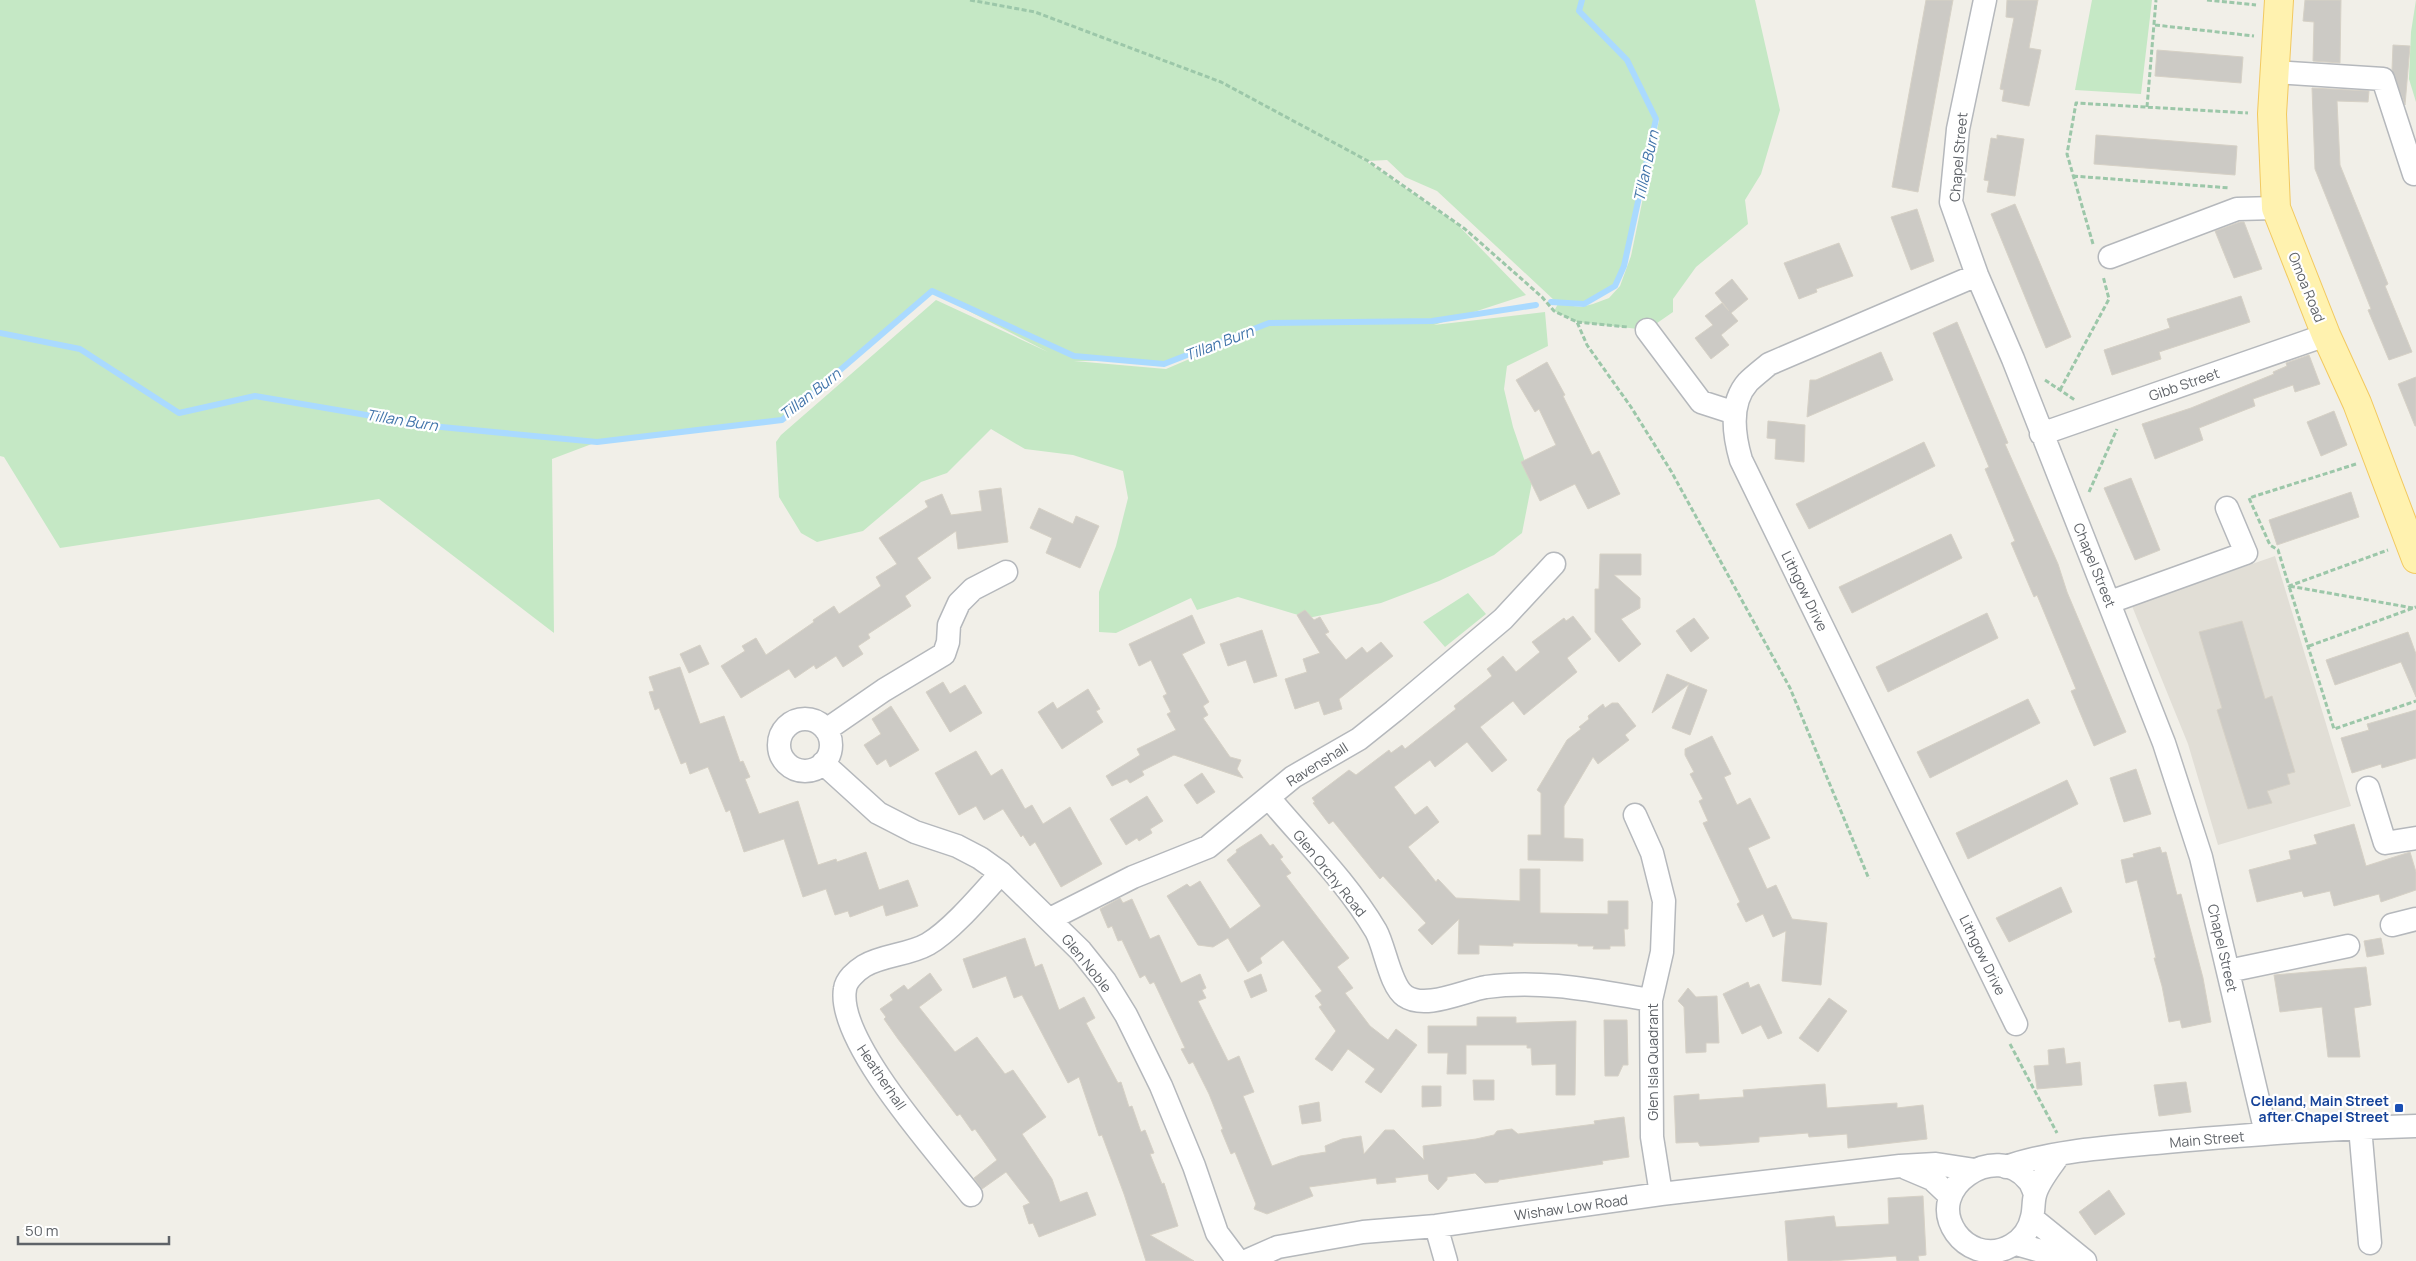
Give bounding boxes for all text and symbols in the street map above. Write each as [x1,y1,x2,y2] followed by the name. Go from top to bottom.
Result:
[1945,111,1971,203] street label: Chapel Street
[1628,127,1664,203] water label: Tillan Burn
[2284,249,2330,325] street label: Omoa Road
[1182,320,1257,366] water label: Tillan Burn
[775,363,846,424] water label: Tillan Burn
[2146,363,2222,405] street label: Gibb Street
[365,404,440,436] water label: Tillan Burn
[2069,520,2121,611] street label: Chapel Street
[1777,548,1833,634] street label: Lithgow Drive
[1283,738,1351,790] street label: Ravenshall
[1289,826,1371,920] street label: Glen Orchy Road
[2204,902,2242,994] street label: Chapel Street
[1955,912,2011,998] street label: Lithgow Drive
[1058,930,1116,996] street label: Glen Noble
[1643,1003,1662,1121] street label: Glen Isla Quadrant
[853,1041,911,1113] street label: Heatherhall
[2251,1091,2389,1126] place label: Cleland, Main Street after Chapel Street
[2393,1102,2405,1114] marker: Cleland, Main Street after Chapel Street
[2169,1126,2246,1152] street label: Main Street
[1513,1190,1629,1224] street label: Wishaw Low Road
[18,1214,169,1246] scale bar
[25,1220,59,1241] text: 50 m

